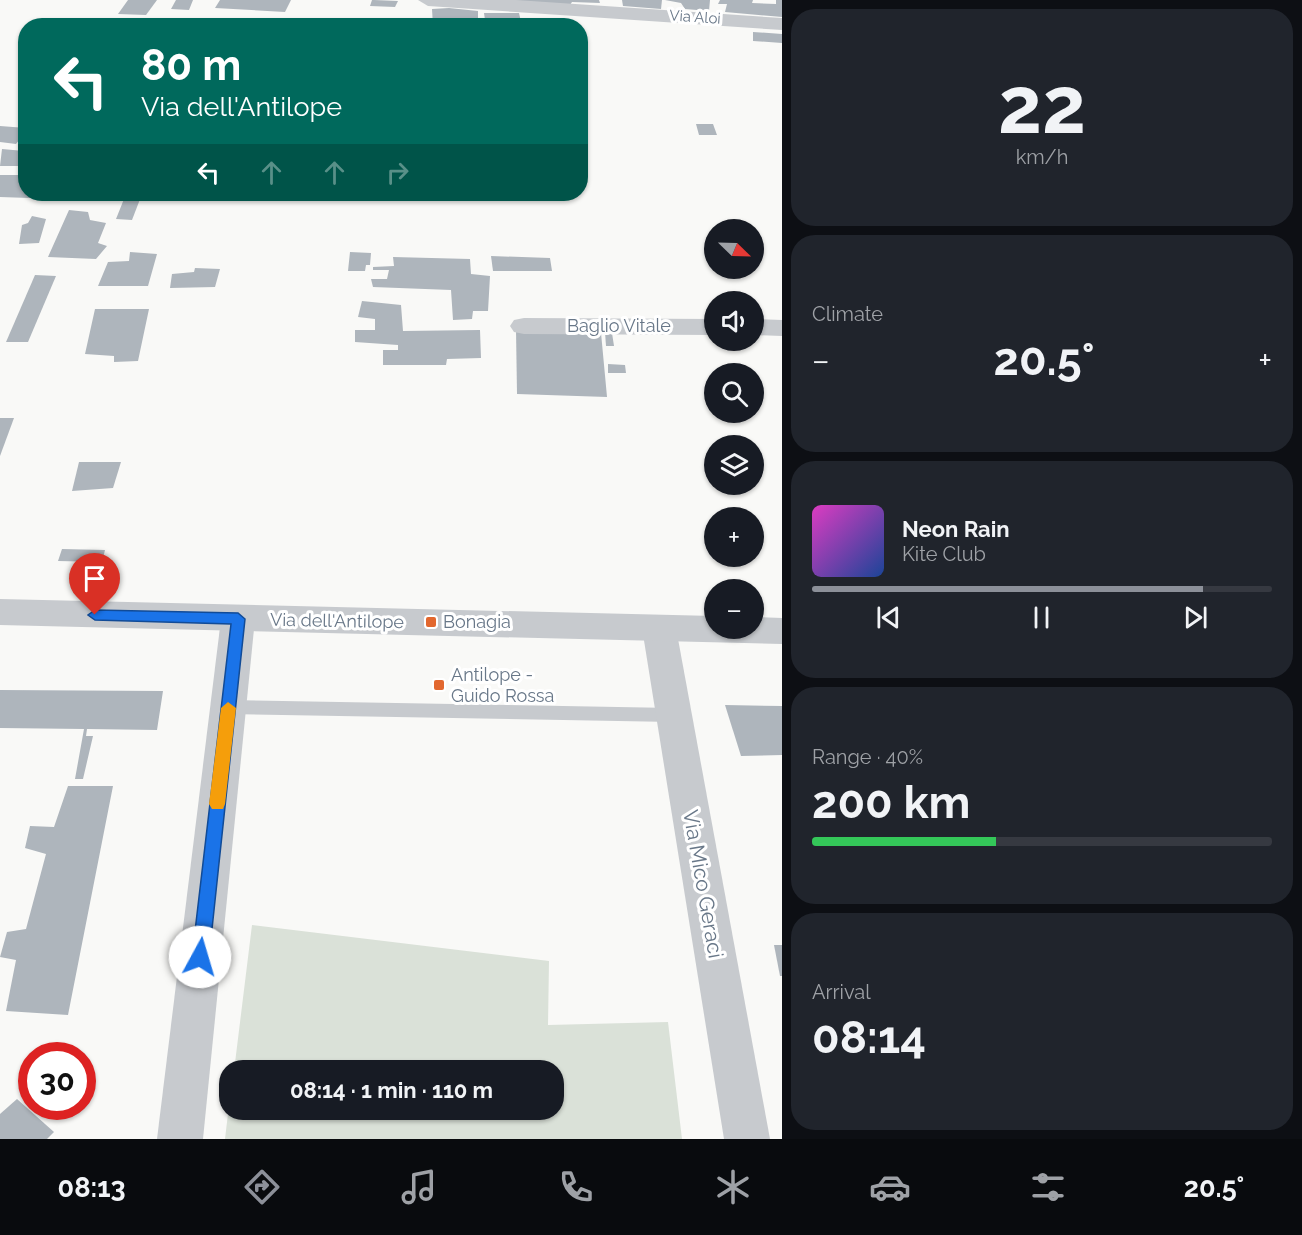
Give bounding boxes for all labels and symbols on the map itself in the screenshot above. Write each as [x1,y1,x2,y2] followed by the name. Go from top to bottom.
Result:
[669,6,721,28] street label: Via Aloi
[704,219,764,279] north arrow
[567,315,671,336] street label: Baglio Vitale
[69,553,120,615] pin
[270,609,405,632] street label: Via dell'Antilope
[443,611,511,632] place label: Bonagia
[424,615,438,629] marker: Bonagia
[451,664,554,706] place label: Antilope - Guido Rossa
[432,678,446,692] marker: Antilope - Guido Rossa
[678,808,729,960] street label: Via Mico Geraci
[168,925,232,989] position arrow
[18,1042,96,1120] speed limit sign: 30

